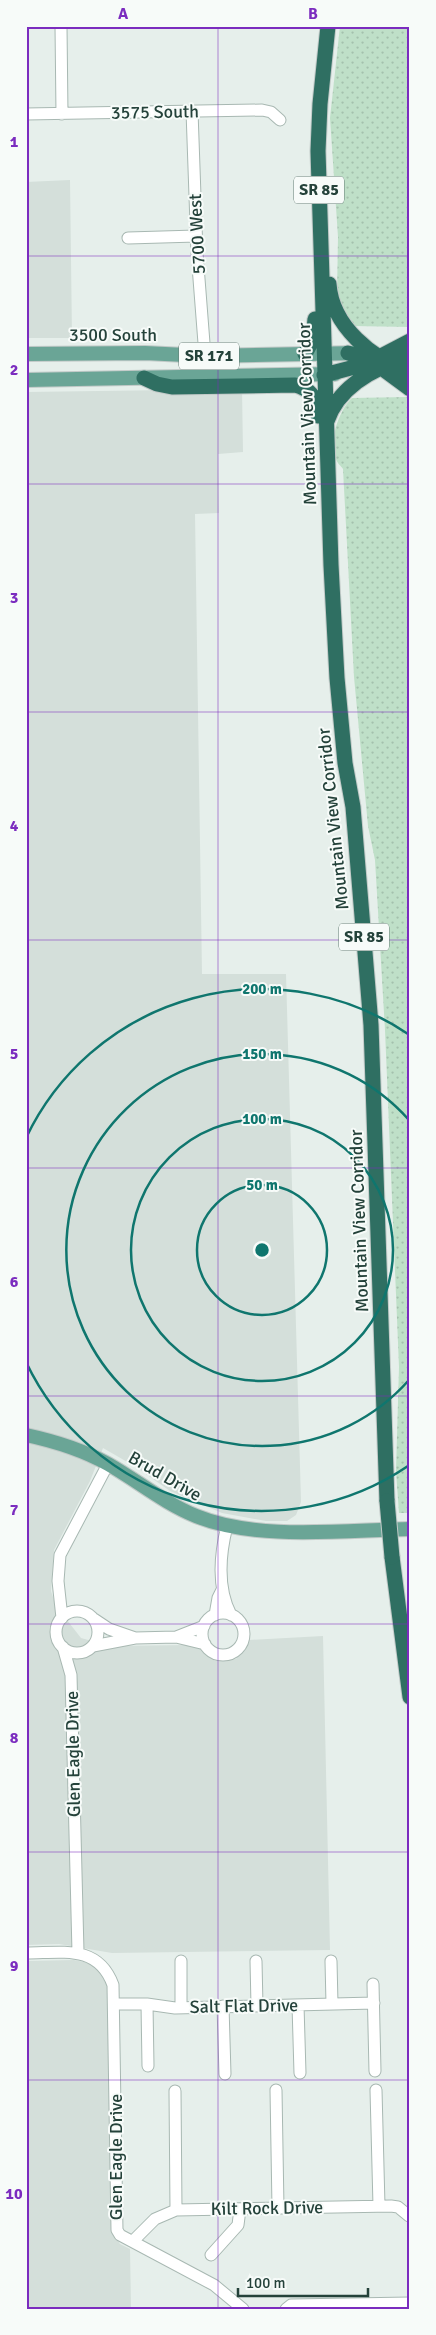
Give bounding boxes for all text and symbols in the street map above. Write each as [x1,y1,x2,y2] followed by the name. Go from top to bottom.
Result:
[118,4,129,24] text: A
[308,4,318,24] text: B
[111,100,199,124] street label: 3575 South
[10,132,19,152] text: 1
[294,176,344,204] road number: SR 85
[184,193,210,275] street label: 5700 West
[293,322,321,506] street label: Mountain View Corridor
[69,324,157,346] street label: 3500 South
[179,342,239,370] road number: SR 171
[10,360,18,380] text: 2
[10,588,18,608] text: 3
[312,727,353,911] street label: Mountain View Corridor
[10,816,19,836] text: 4
[339,924,389,950] road number: SR 85
[242,980,282,998] text: 200 m
[10,1044,18,1064] text: 5
[242,1045,282,1063] text: 150 m
[242,1110,282,1128] text: 100 m
[345,1129,373,1313] street label: Mountain View Corridor
[246,1176,278,1194] text: 50 m
[253,1241,271,1259] centre of rings
[10,1272,19,1292] text: 6
[124,1446,206,1506] street label: Brud Drive
[10,1500,19,1520] text: 7
[61,1691,85,1817] street label: Glen Eagle Drive
[10,1728,19,1748] text: 8
[10,1956,19,1976] text: 9
[190,1994,298,2018] street label: Salt Flat Drive
[105,2094,127,2220] street label: Glen Eagle Drive
[5,2184,23,2204] text: 10
[211,2196,323,2220] street label: Kilt Rock Drive
[238,2265,368,2297] scale bar
[246,2274,286,2292] text: 100 m

